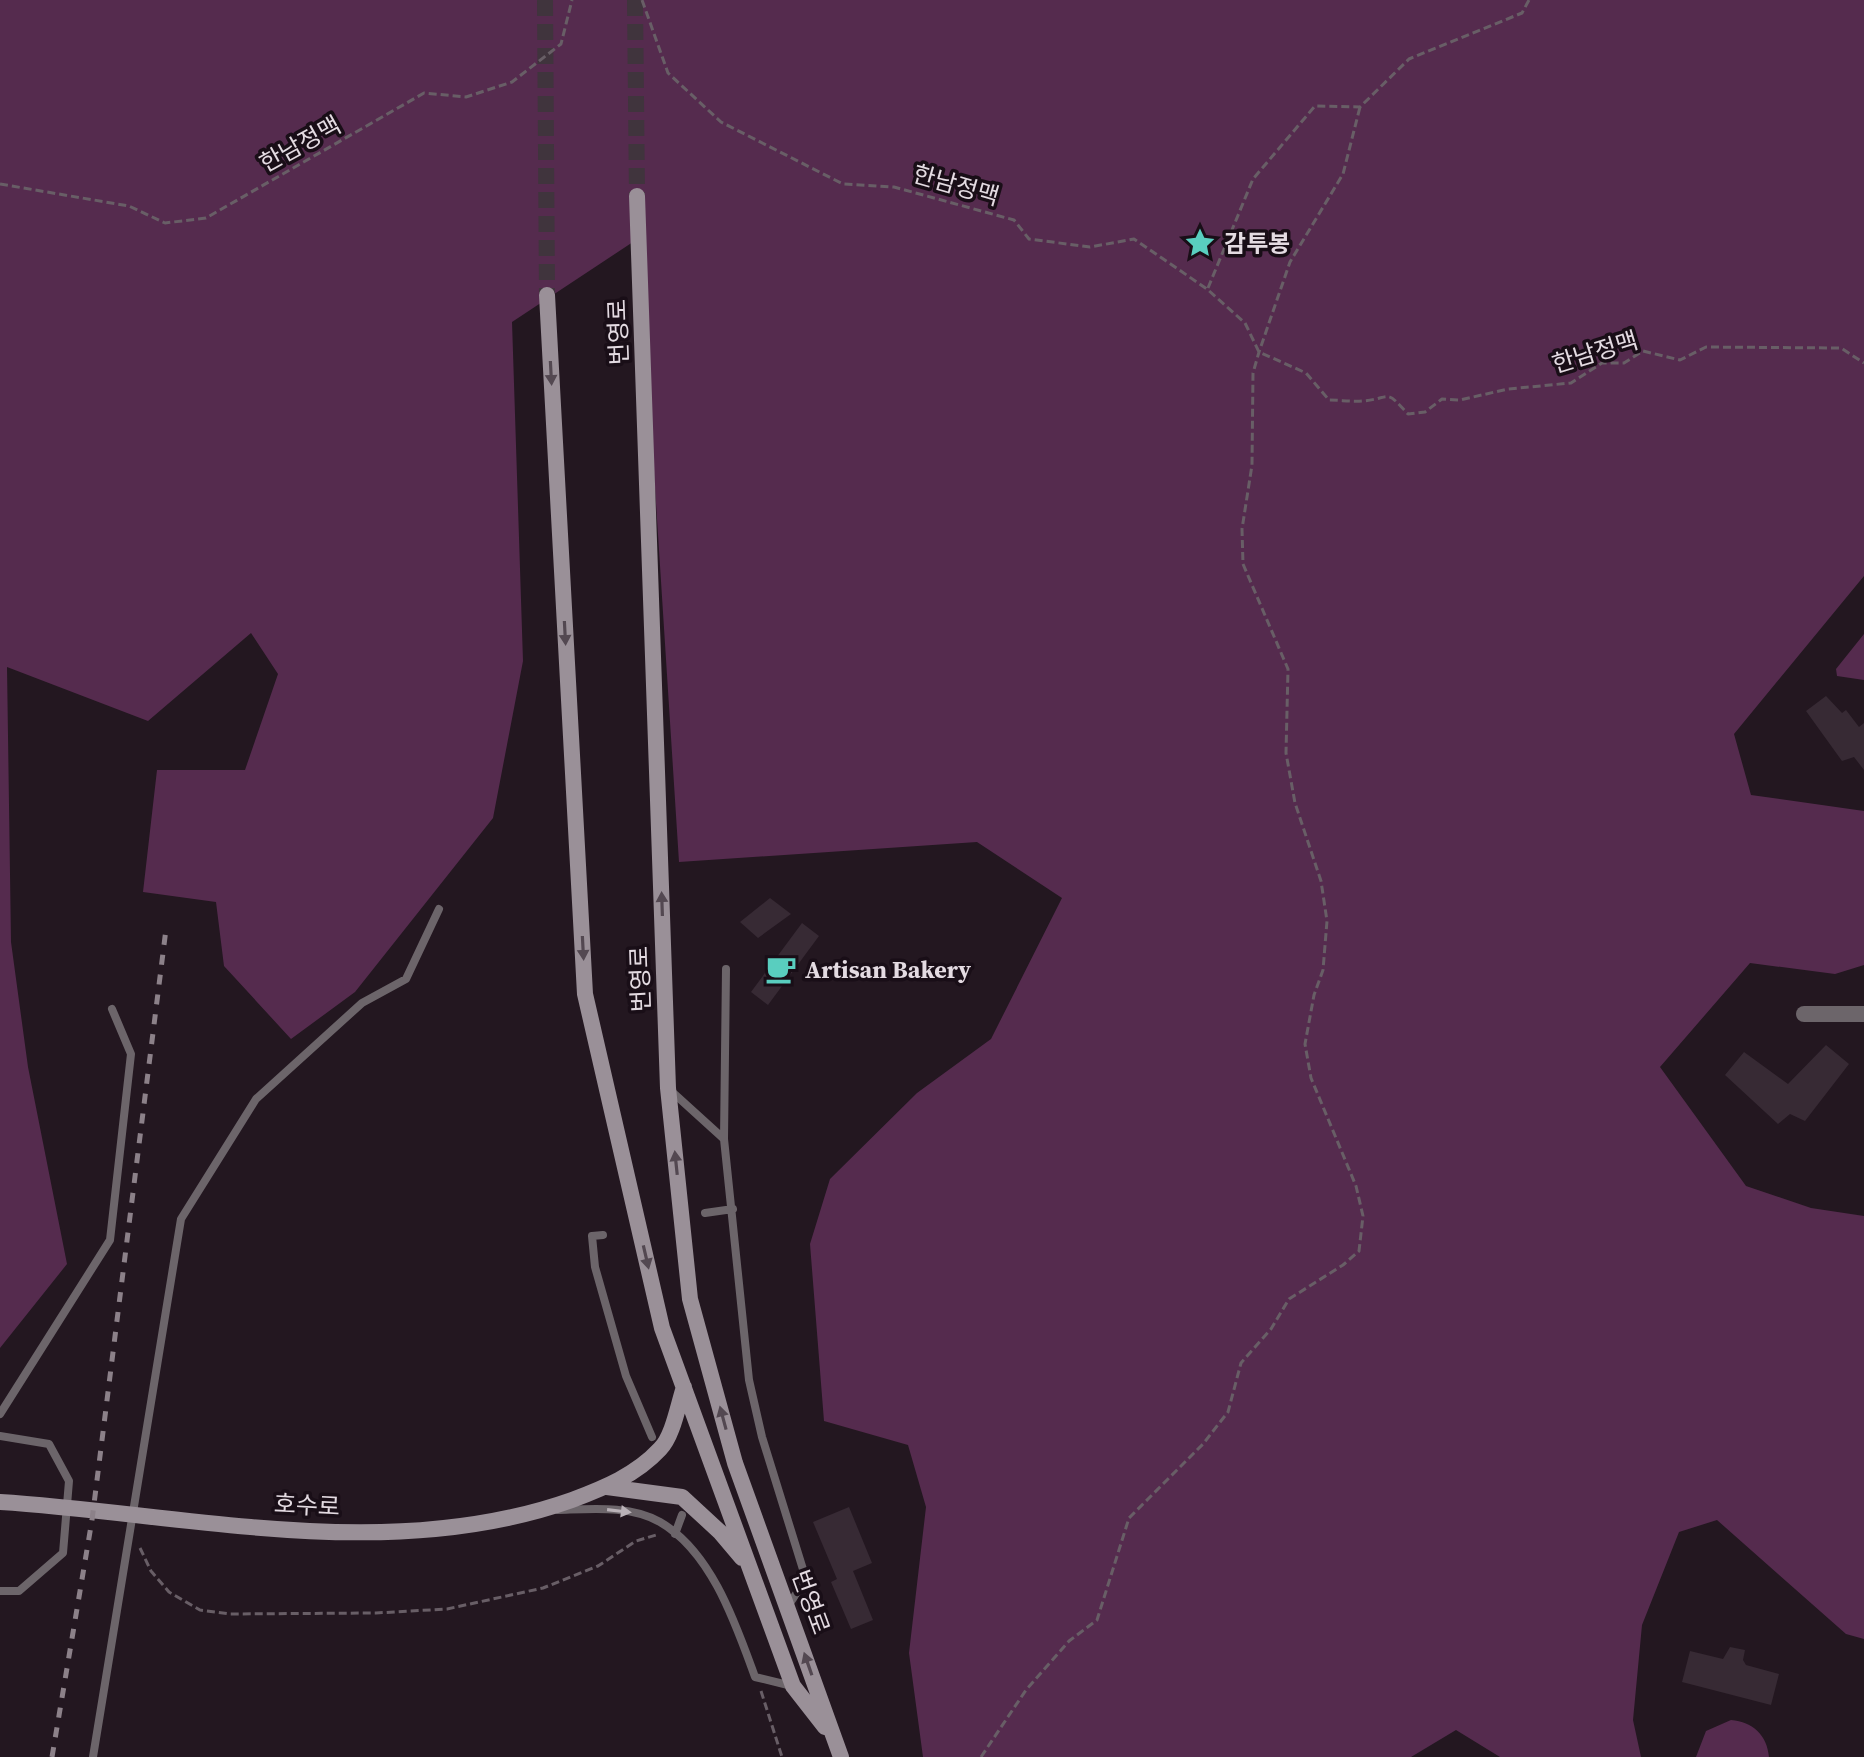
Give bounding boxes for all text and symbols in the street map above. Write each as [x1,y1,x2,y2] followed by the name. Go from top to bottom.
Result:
[253,108,347,180] street label: 한남정맥
[909,157,1003,213] street label: 한남정맥
[1183,226,1217,260] place icon: 감투봉
[1224,227,1290,260] place label: 감투봉
[600,298,636,366] street label: 번영로
[1548,323,1642,381] street label: 한남정맥
[545,361,558,386] one-way arrow
[559,621,572,646] one-way arrow
[655,891,668,916] one-way arrow
[576,936,589,961] one-way arrow
[622,945,658,1013] street label: 번영로
[764,952,798,986] cafe icon: Artisan Bakery
[805,953,971,986] place label: Artisan Bakery
[669,1150,682,1175] one-way arrow
[640,1245,653,1270] one-way arrow
[716,1405,728,1430] one-way arrow
[273,1487,341,1523] street label: 호수로
[607,1505,632,1518] one-way arrow
[784,1565,838,1639] street label: 번영로
[801,1651,813,1675] one-way arrow

